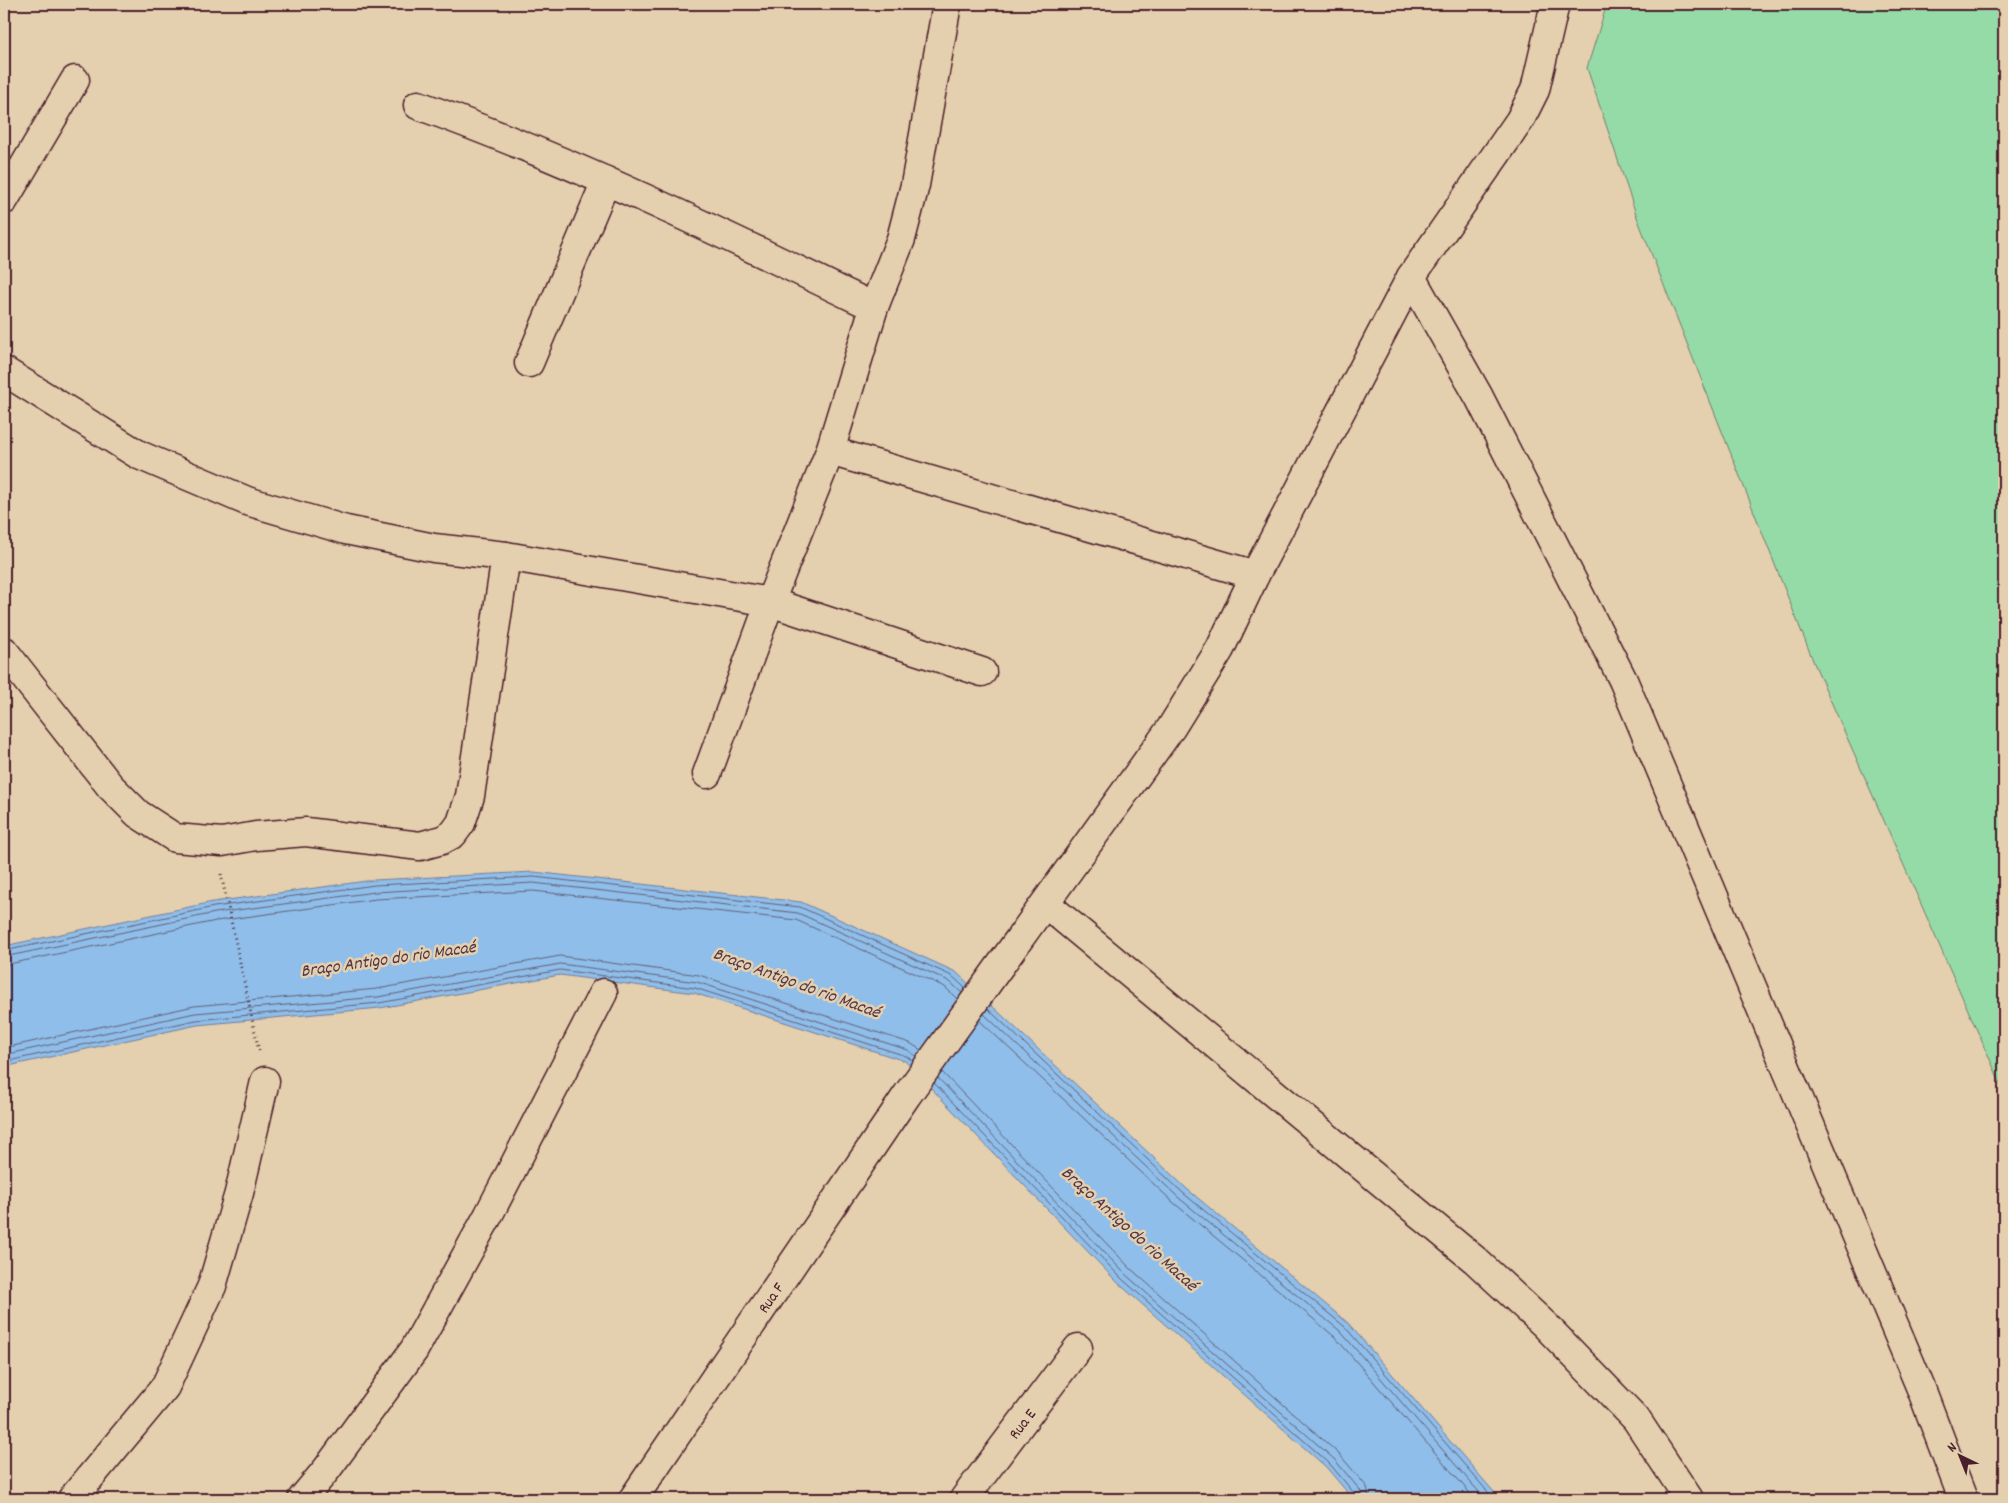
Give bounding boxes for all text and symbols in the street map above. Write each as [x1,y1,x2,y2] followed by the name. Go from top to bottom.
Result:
[299,936,480,985] water label: Braço Antigo do rio Macaé
[709,942,885,1027] water label: Braço Antigo do rio Macaé
[1054,1162,1204,1300] water label: Braço Antigo do rio Macaé
[753,1278,791,1319] street label: Rua F
[1004,1404,1043,1445] street label: Rua E
[1936,1430,1986,1480] north arrow
[1943,1438,1962,1458] text: N

